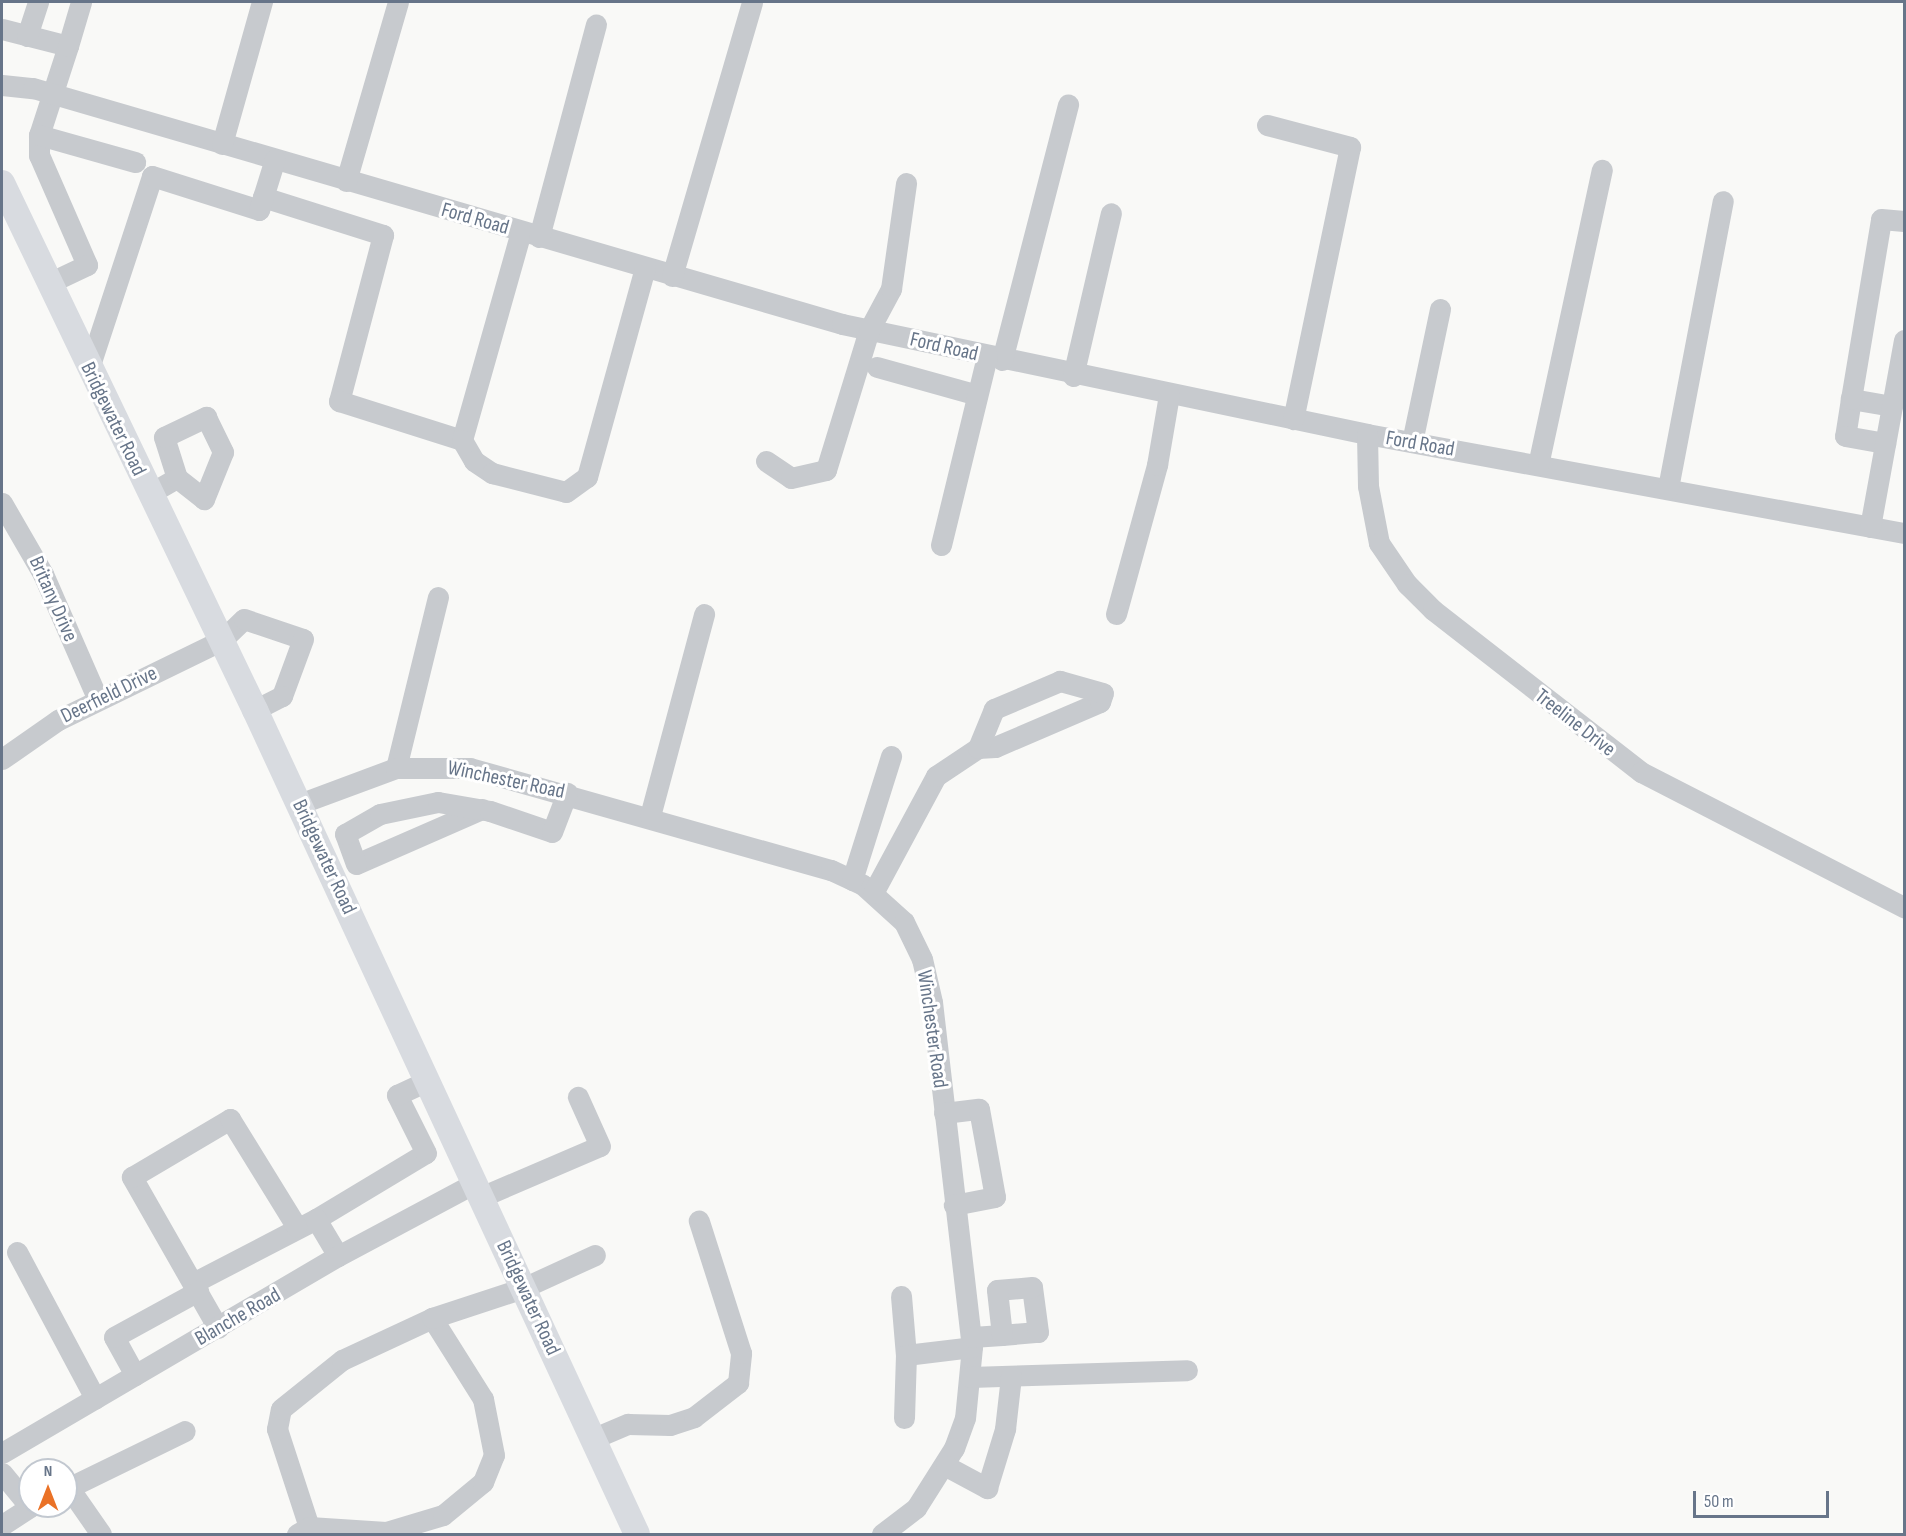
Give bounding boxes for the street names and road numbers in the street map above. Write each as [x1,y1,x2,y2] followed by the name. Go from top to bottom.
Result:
[438,197,512,241] street label: Ford Road
[907,327,981,367] street label: Ford Road
[75,358,151,480] street label: Bridgewater Road
[1384,426,1456,462] street label: Ford Road
[23,552,83,646] street label: Britany Drive
[57,661,161,729] street label: Deerfield Drive
[1530,684,1620,762] street label: Treeline Drive
[445,755,567,805] street label: Winchester Road
[287,796,361,918] street label: Bridgewater Road
[911,968,953,1090] street label: Winchester Road
[491,1237,565,1359] street label: Bridgewater Road
[191,1282,285,1352] street label: Blanche Road

